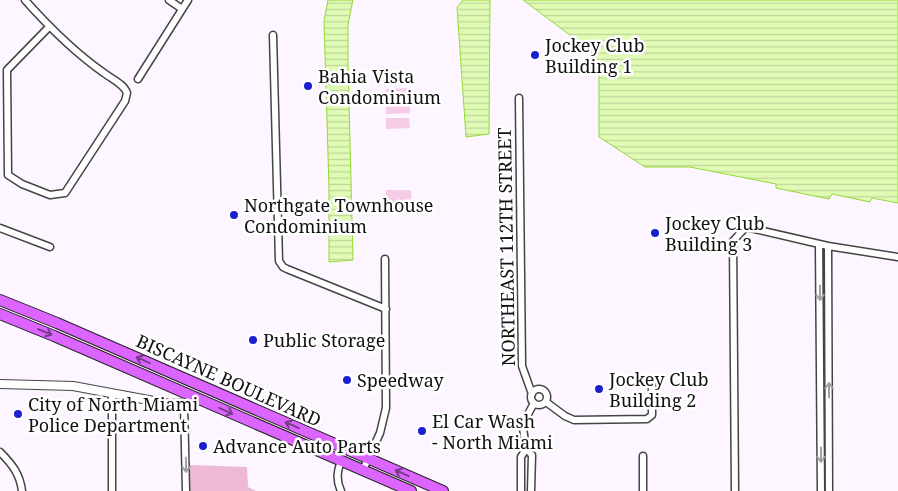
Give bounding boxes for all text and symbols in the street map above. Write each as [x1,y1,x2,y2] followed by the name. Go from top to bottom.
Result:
[544,33,644,78] place label: Jockey Club Building 1
[529,49,541,61] marker: Jockey Club Building 1
[318,64,441,109] place label: Bahia Vista Condominium
[302,80,314,92] marker: Bahia Vista Condominium
[492,127,520,367] street label: NORTHEAST 112TH STREET
[244,193,433,238] place label: Northgate Townhouse Condominium
[228,209,240,221] marker: Northgate Townhouse Condominium
[664,211,764,256] place label: Jockey Club Building 3
[649,227,661,239] marker: Jockey Club Building 3
[815,285,824,301] one-way arrow
[37,328,52,337] one-way arrow
[133,328,325,432] street label: BISCAYNE BOULEVARD
[263,328,385,352] place label: Public Storage
[247,334,259,346] marker: Public Storage
[136,354,151,364] one-way arrow
[608,367,708,412] place label: Jockey Club Building 2
[357,368,444,392] place label: Speedway
[341,374,353,386] marker: Speedway
[824,382,834,398] one-way arrow
[593,383,605,395] marker: Jockey Club Building 2
[28,392,199,437] place label: City of North Miami Police Department
[218,406,233,416] one-way arrow
[12,408,24,420] marker: City of North Miami Police Department
[432,409,553,454] place label: El Car Wash - North Miami
[285,419,300,429] one-way arrow
[416,425,428,437] marker: El Car Wash - North Miami
[213,434,381,458] place label: Advance Auto Parts
[197,440,209,452] marker: Advance Auto Parts
[816,447,826,463] one-way arrow
[181,456,191,473] one-way arrow
[395,468,410,478] one-way arrow

